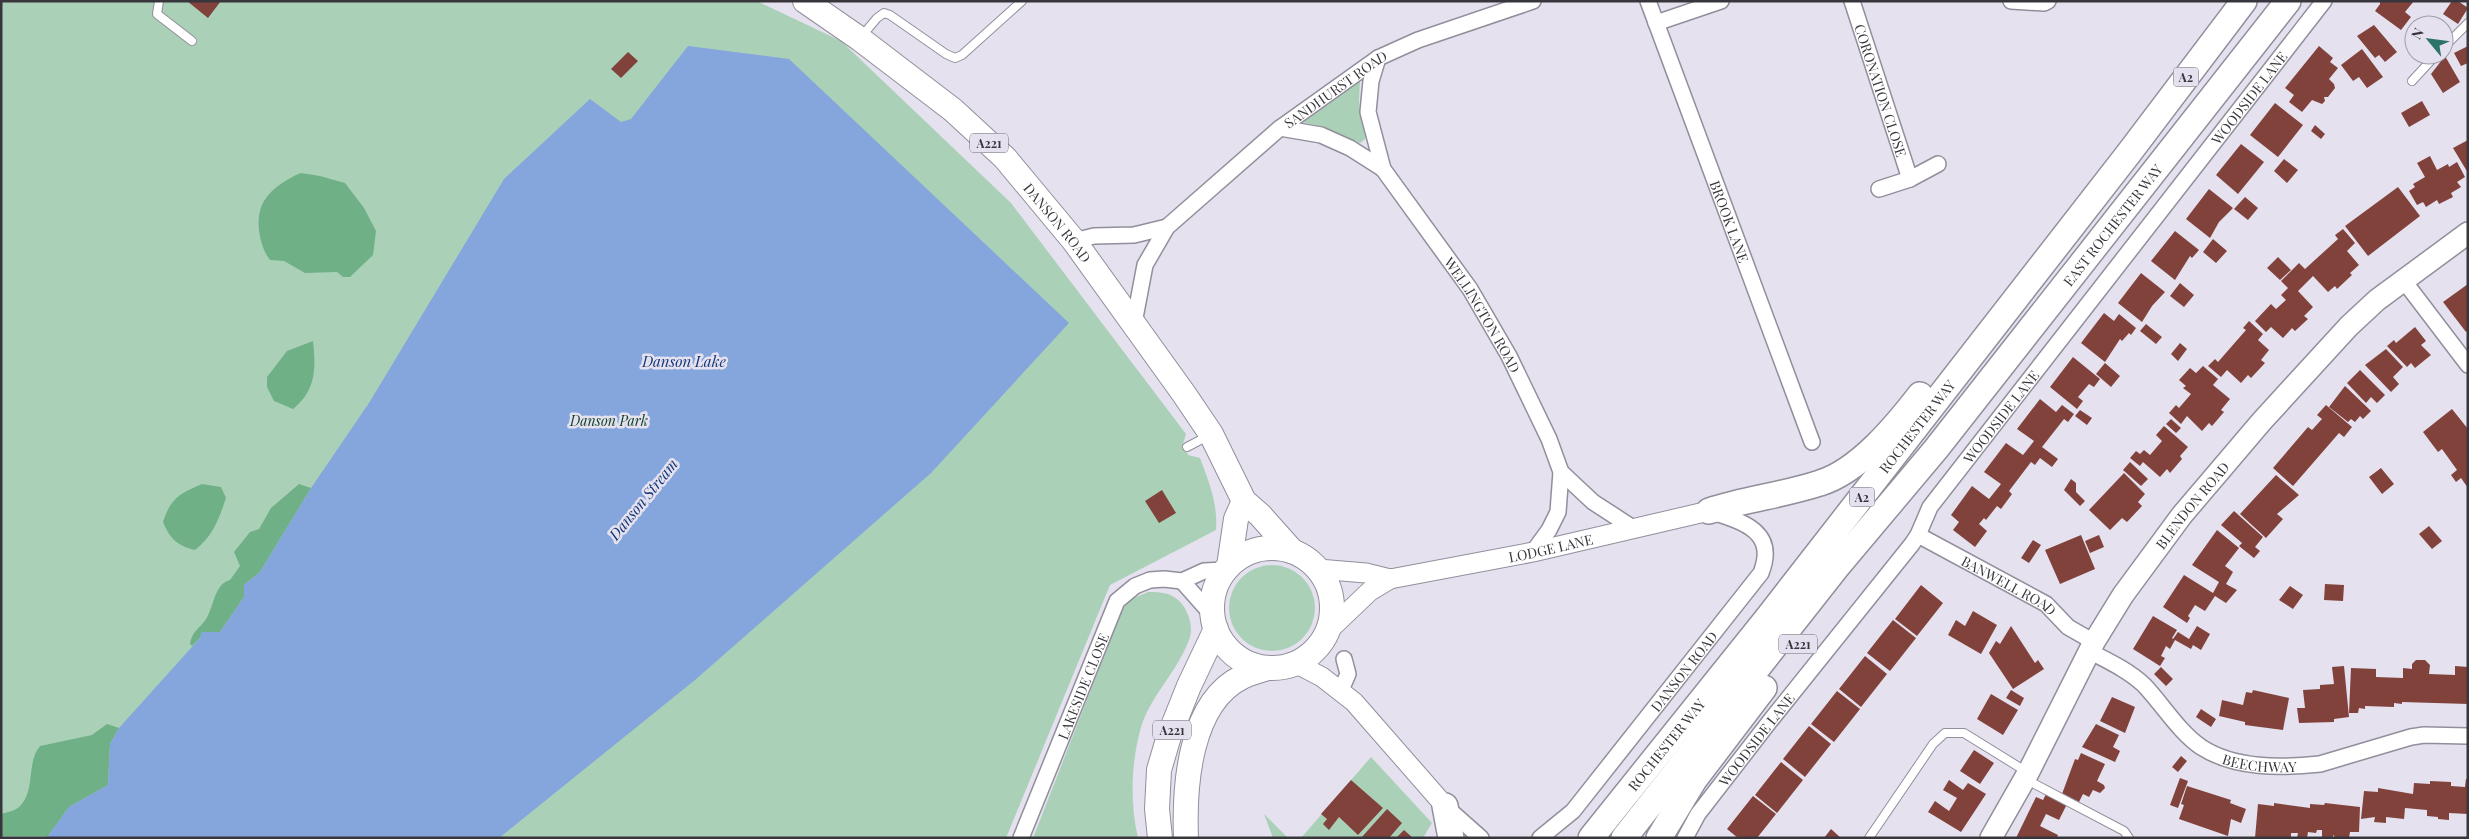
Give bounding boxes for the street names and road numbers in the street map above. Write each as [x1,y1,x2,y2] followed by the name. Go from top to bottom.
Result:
[1851,22,1912,159] street label: CORONATION CLOSE
[1280,46,1390,132] street label: SANDHURST ROAD
[2206,47,2291,149] street label: WOODSIDE LANE
[2174,68,2198,86] road number: A2
[970,134,1008,152] road number: A221
[2058,159,2167,290] street label: EAST ROCHESTER WAY
[1706,178,1754,265] street label: BROOK LANE
[1020,179,1096,266] street label: DANSON ROAD
[1440,252,1525,376] street label: WELLINGTON ROAD
[1958,366,2043,467] street label: WOODSIDE LANE
[1874,375,1959,477] street label: ROCHESTER WAY
[2151,458,2233,553] street label: BLENDON ROAD
[1850,488,1874,507] road number: A2
[1507,529,1595,566] street label: LODGE LANE
[1958,551,2061,619] street label: BANWELL ROAD
[1646,627,1721,715] street label: DANSON ROAD
[1053,630,1113,742] street label: LAKESIDE CLOSE
[1779,634,1817,654] road number: A221
[1713,689,1798,790] street label: WOODSIDE LANE
[1623,694,1709,794] street label: ROCHESTER WAY
[1153,720,1191,740] road number: A221
[2220,749,2298,776] street label: BEECHWAY

